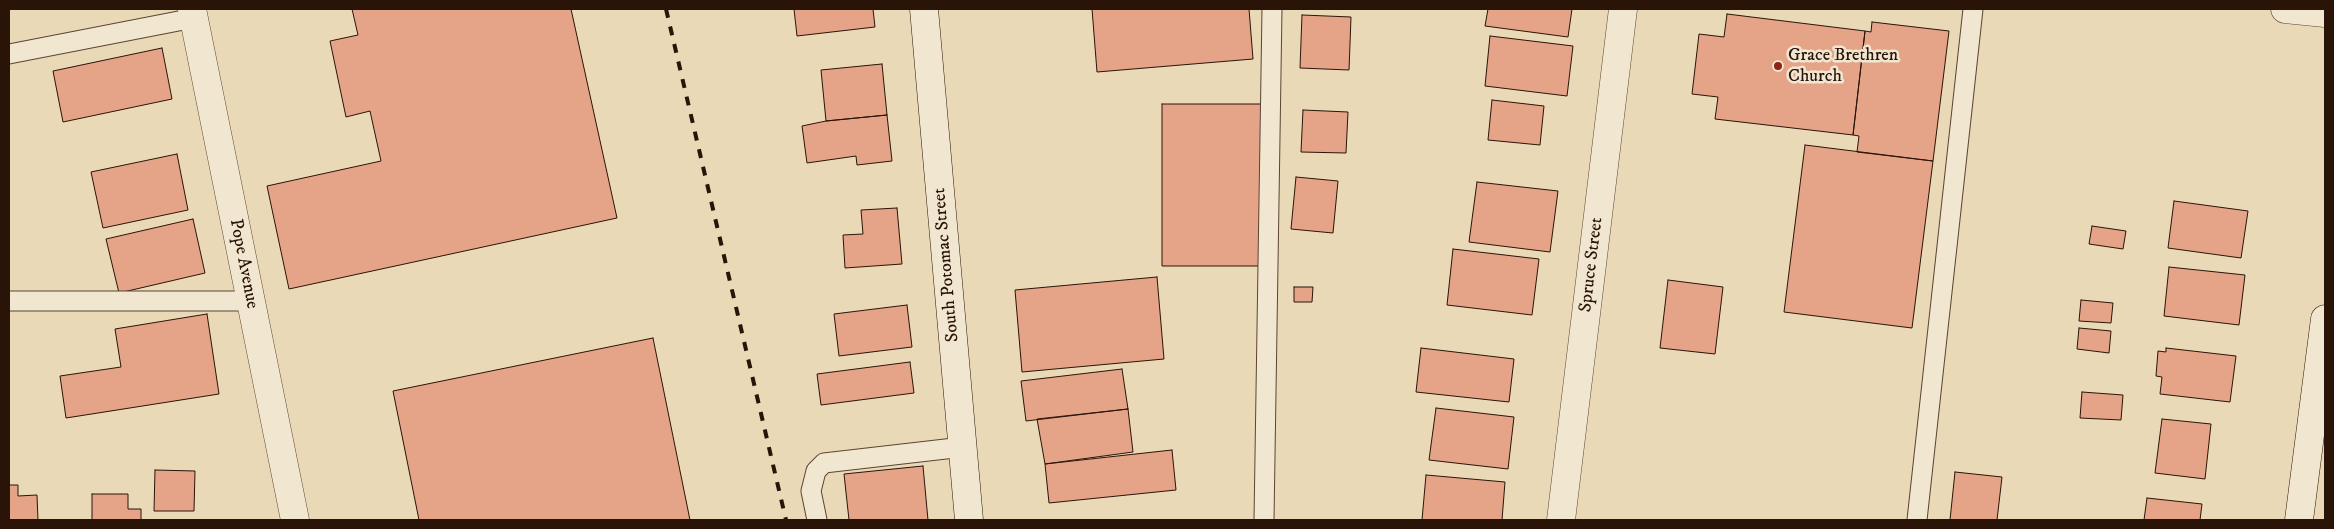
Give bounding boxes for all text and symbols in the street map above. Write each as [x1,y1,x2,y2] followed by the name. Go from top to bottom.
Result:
[1788,45,1898,88] place label: Grace Brethren Church
[1772,60,1784,72] marker: Grace Brethren Church
[929,187,965,343] street label: South Potomac Street
[1575,216,1609,314] street label: Spruce Street
[224,217,262,311] street label: Pope Avenue

